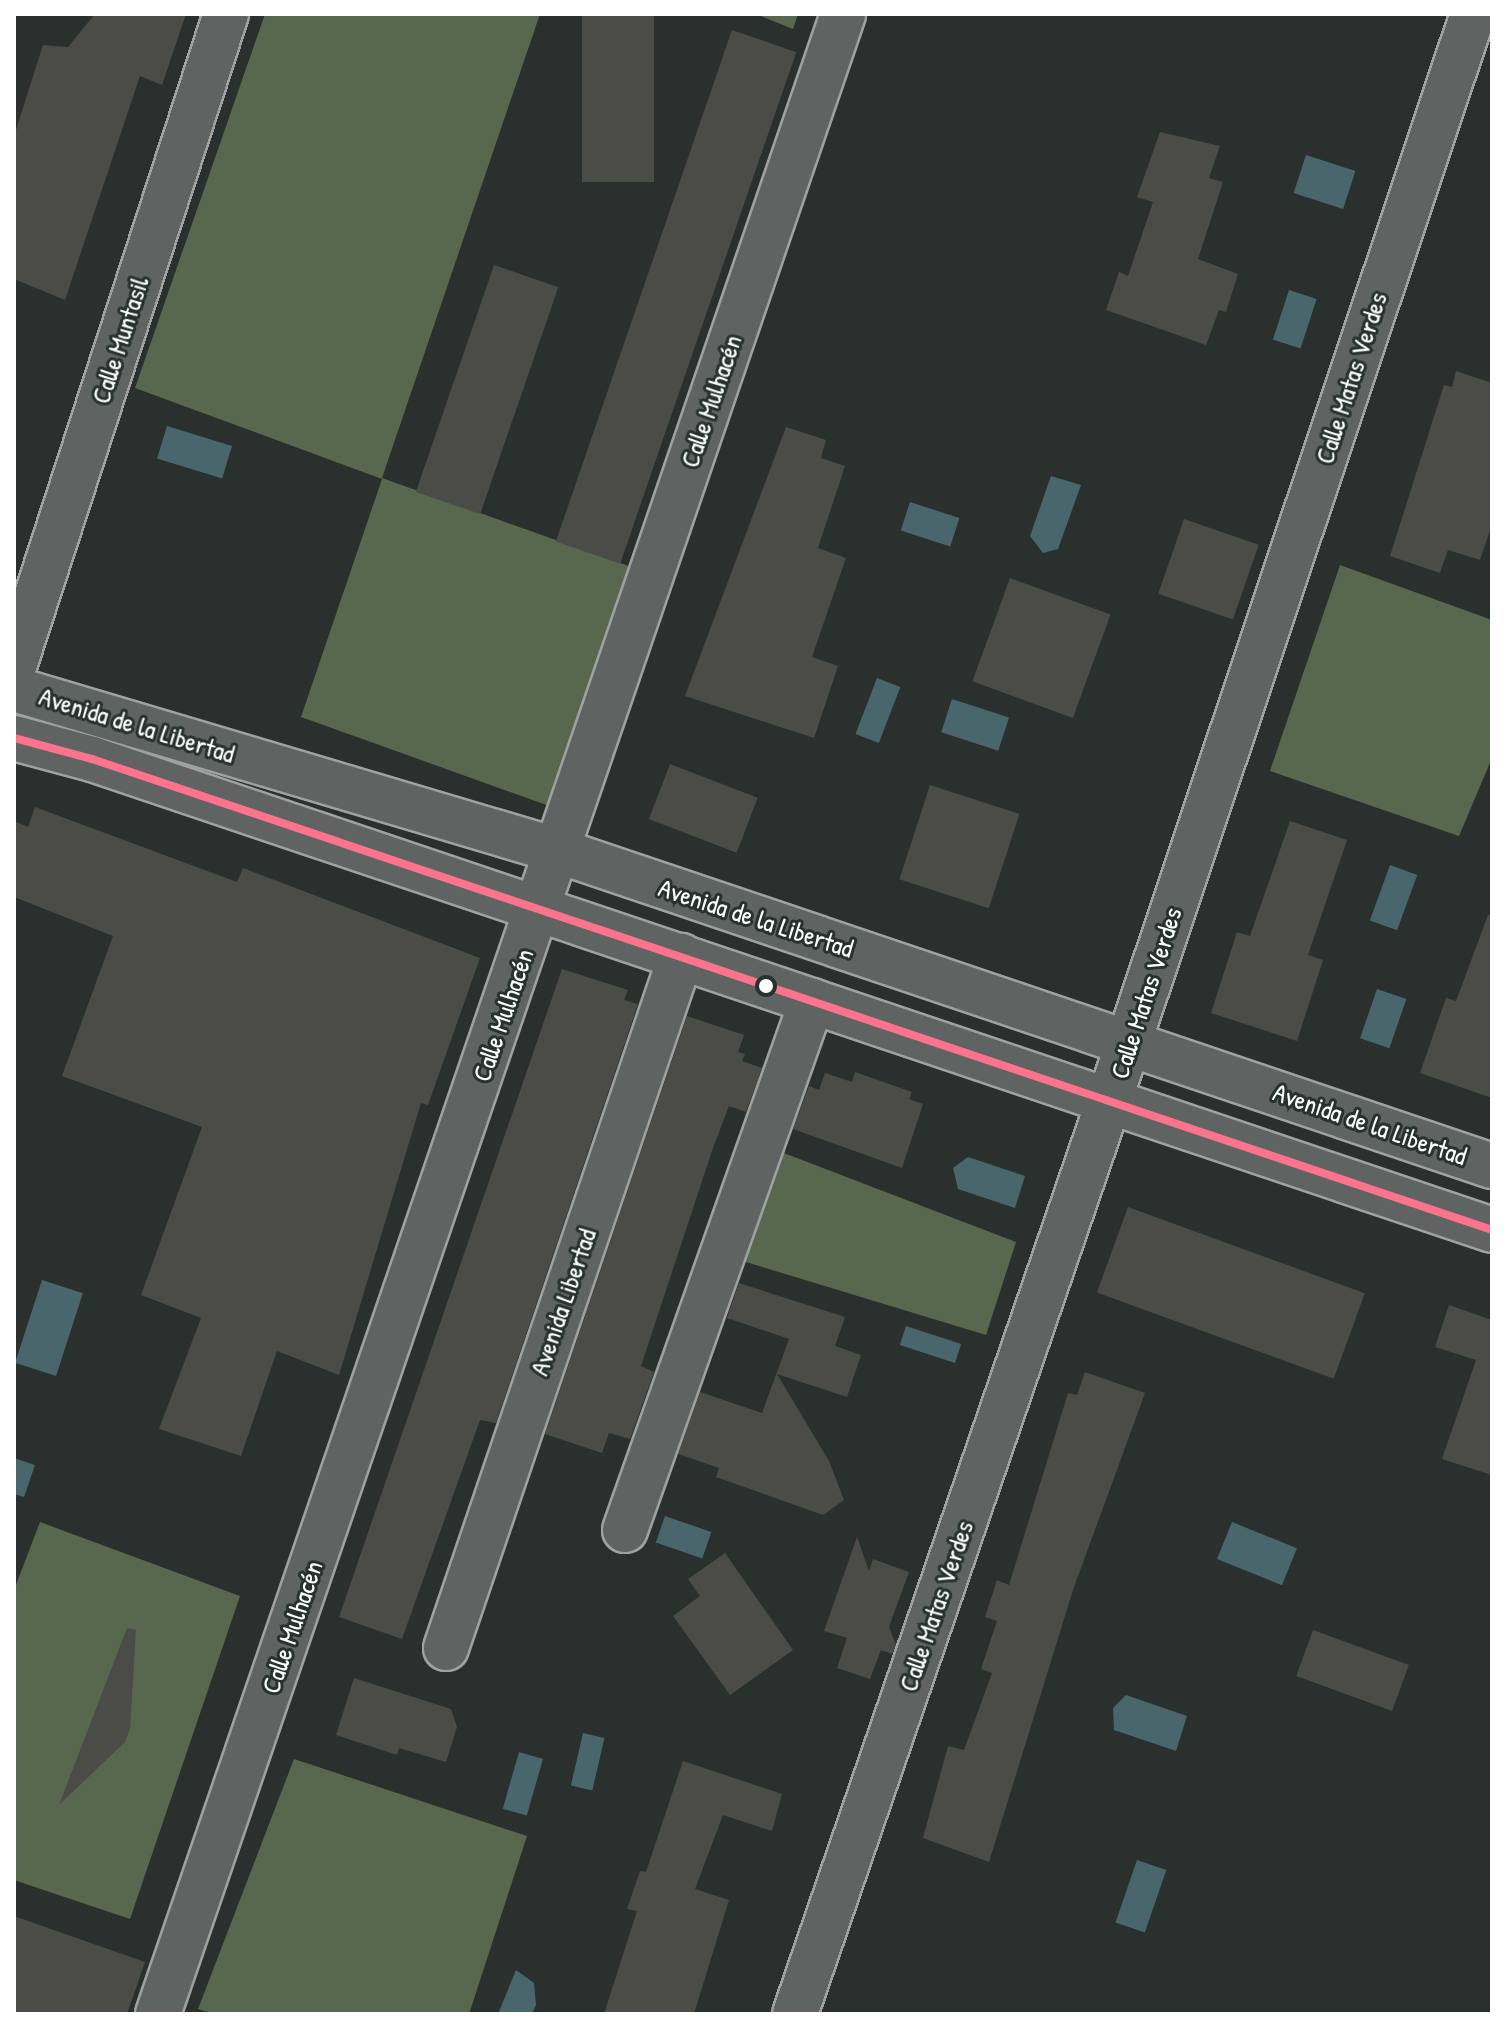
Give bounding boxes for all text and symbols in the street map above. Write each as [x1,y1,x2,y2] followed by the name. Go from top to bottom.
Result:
[85,273,155,407] street label: Calle Muntasil
[1309,288,1393,468] street label: Calle Matas Verdes
[674,331,748,471] street label: Calle Mulhacén
[36,680,238,770] street label: Avenida de la Libertad
[655,872,857,964] street label: Avenida de la Libertad
[1104,903,1188,1083] street label: Calle Matas Verdes
[466,945,540,1085] street label: Calle Mulhacén
[758,978,774,994] unlabelled marker
[1269,1076,1471,1172] street label: Avenida de la Libertad
[523,1225,603,1379] street label: Avenida Libertad
[892,1517,980,1695] street label: Calle Matas Verdes
[255,1557,329,1697] street label: Calle Mulhacén

